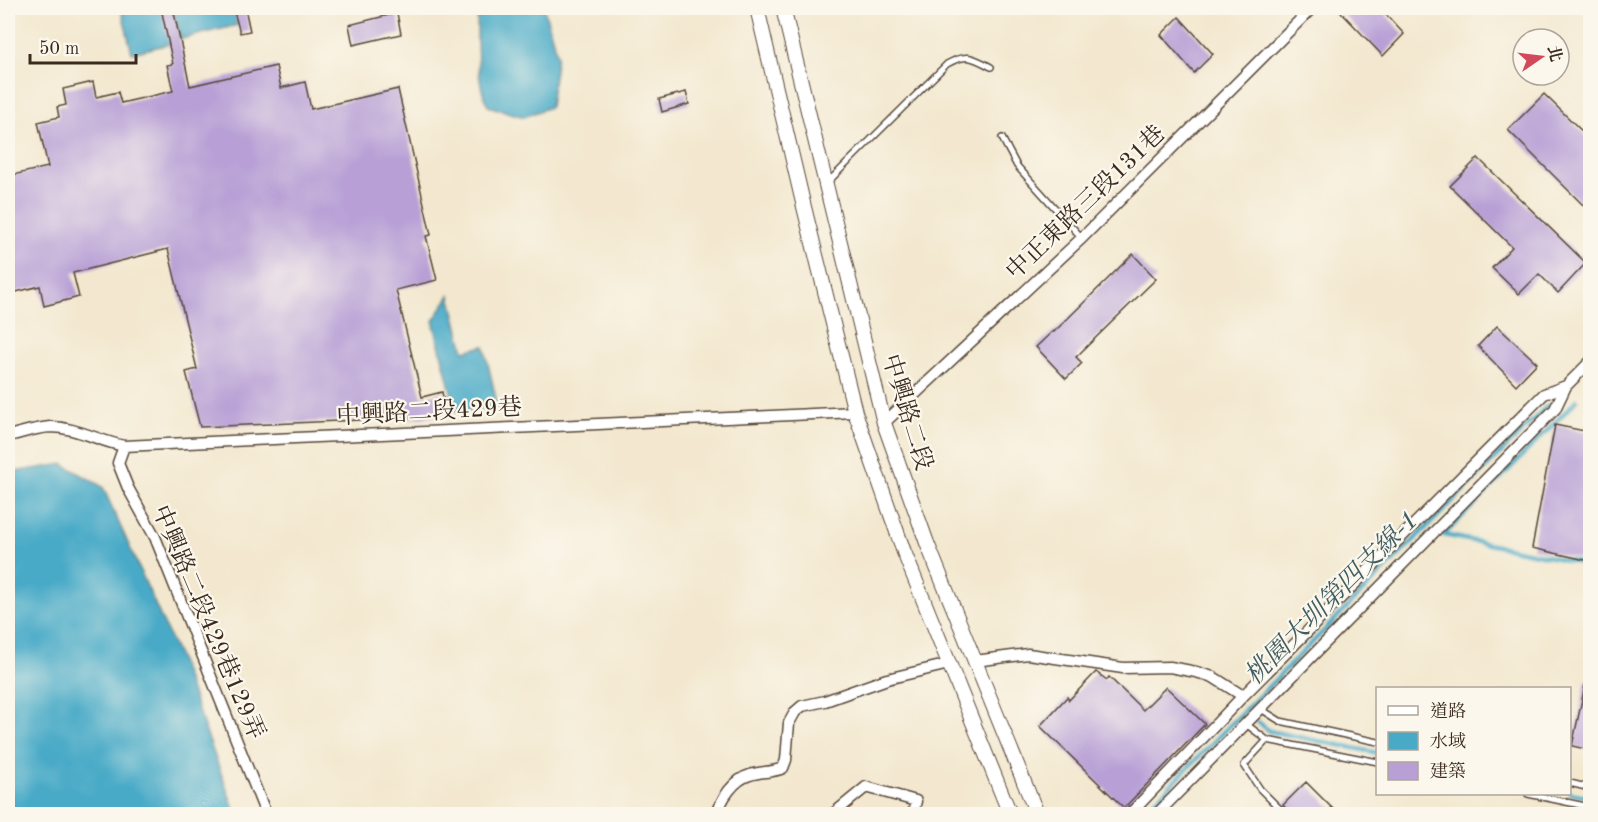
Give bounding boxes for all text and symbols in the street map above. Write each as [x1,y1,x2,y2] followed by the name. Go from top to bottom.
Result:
[30,27,136,65] scale bar
[1511,27,1571,87] north arrow
[39,40,79,58] text: 50 m
[1544,44,1565,64] text: 北
[1001,120,1170,285] street label: 中正東路三段131巷
[877,351,938,473] street label: 中興路二段
[336,393,522,430] street label: 中興路二段429巷
[147,501,270,743] street label: 中興路二段429巷129弄
[1240,506,1424,690] water label: 桃園大圳第四支線-1
[1376,687,1571,795] legend
[1430,701,1466,721] text: 道路
[1430,731,1466,751] text: 水域
[1430,761,1466,781] text: 建築

